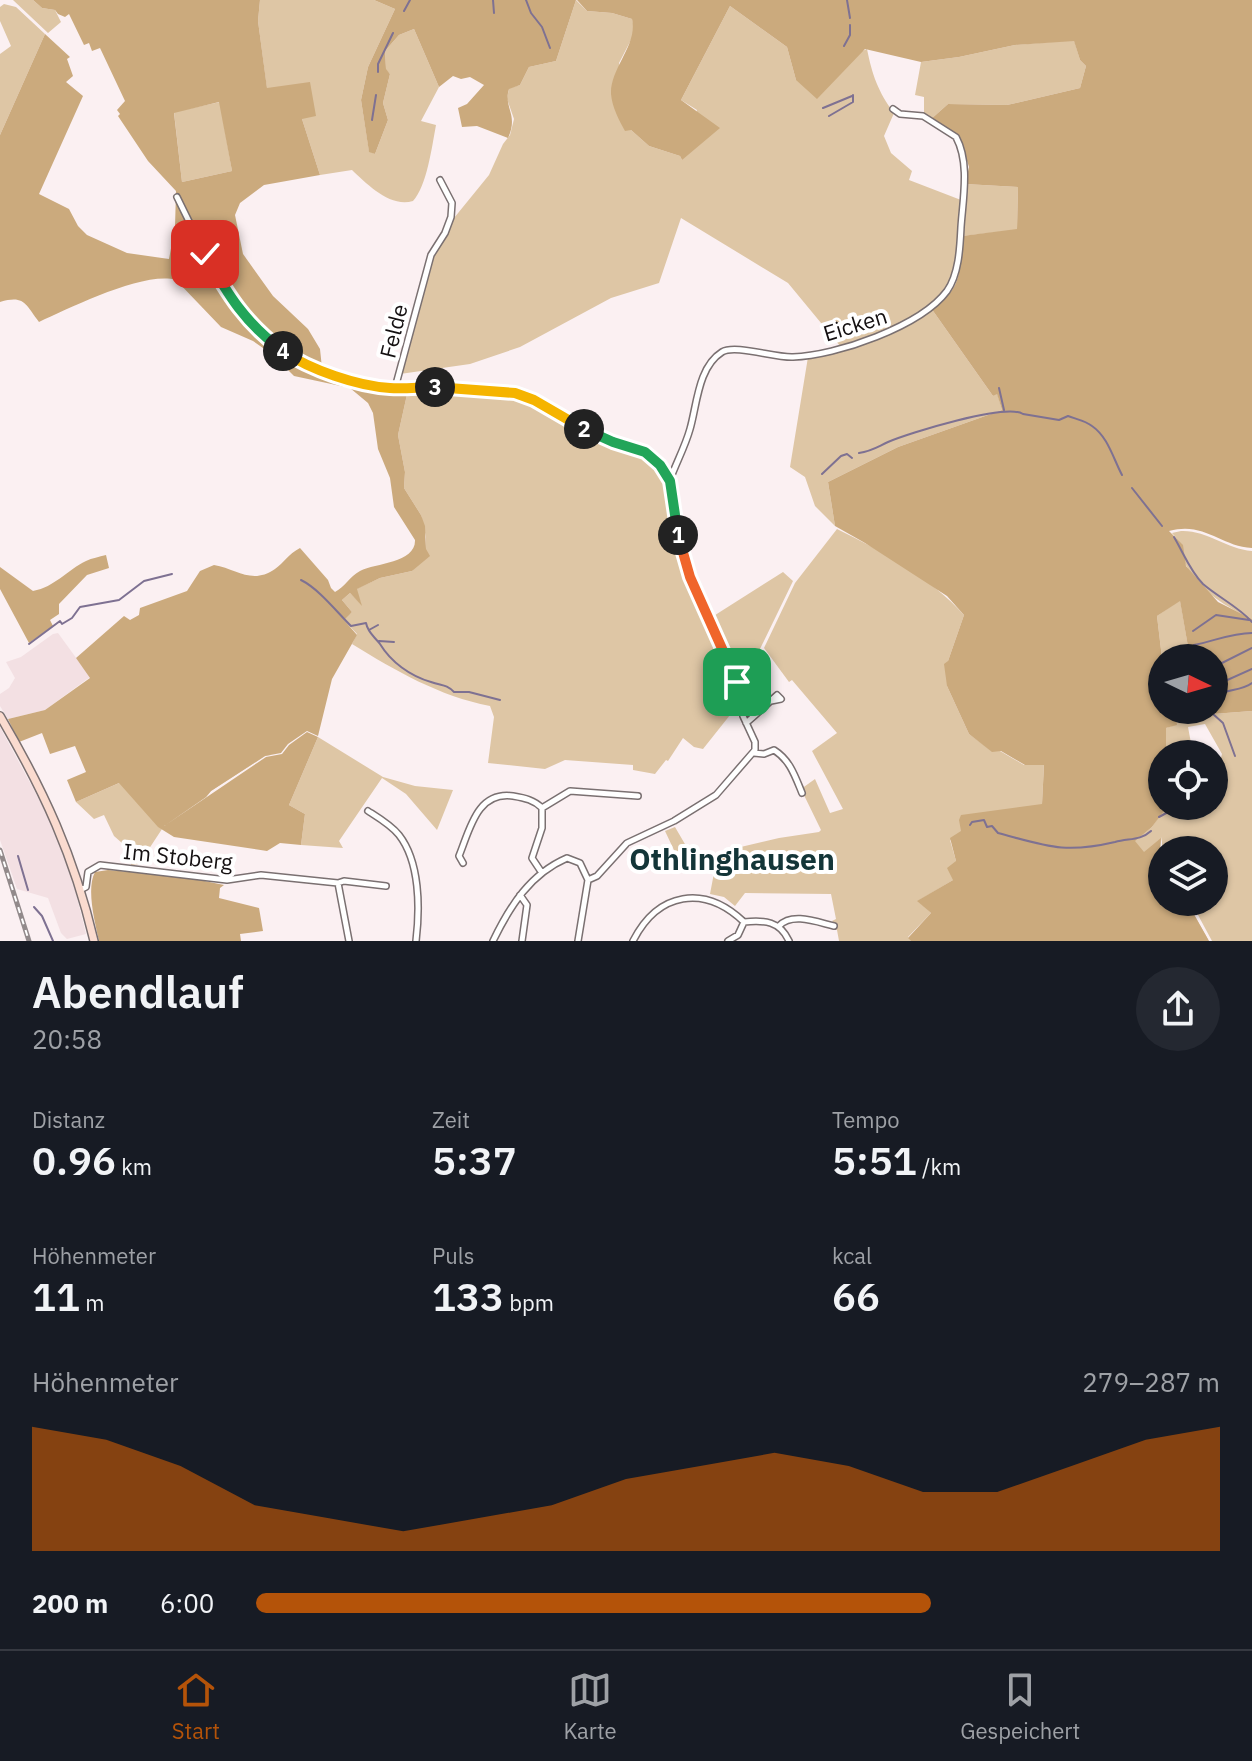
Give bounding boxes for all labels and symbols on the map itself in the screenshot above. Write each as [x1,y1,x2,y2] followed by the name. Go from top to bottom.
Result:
[171,220,239,288] pin
[372,301,414,361] street label: Felde
[820,301,890,347] street label: Eicken
[263,331,303,371] pin: 4
[415,367,455,407] pin: 3
[564,409,604,449] pin: 2
[658,515,698,555] pin: 1
[1148,644,1228,724] north arrow
[703,648,771,716] pin
[122,836,235,876] street label: Im Stoberg
[629,839,835,878] district label: Othlinghausen

